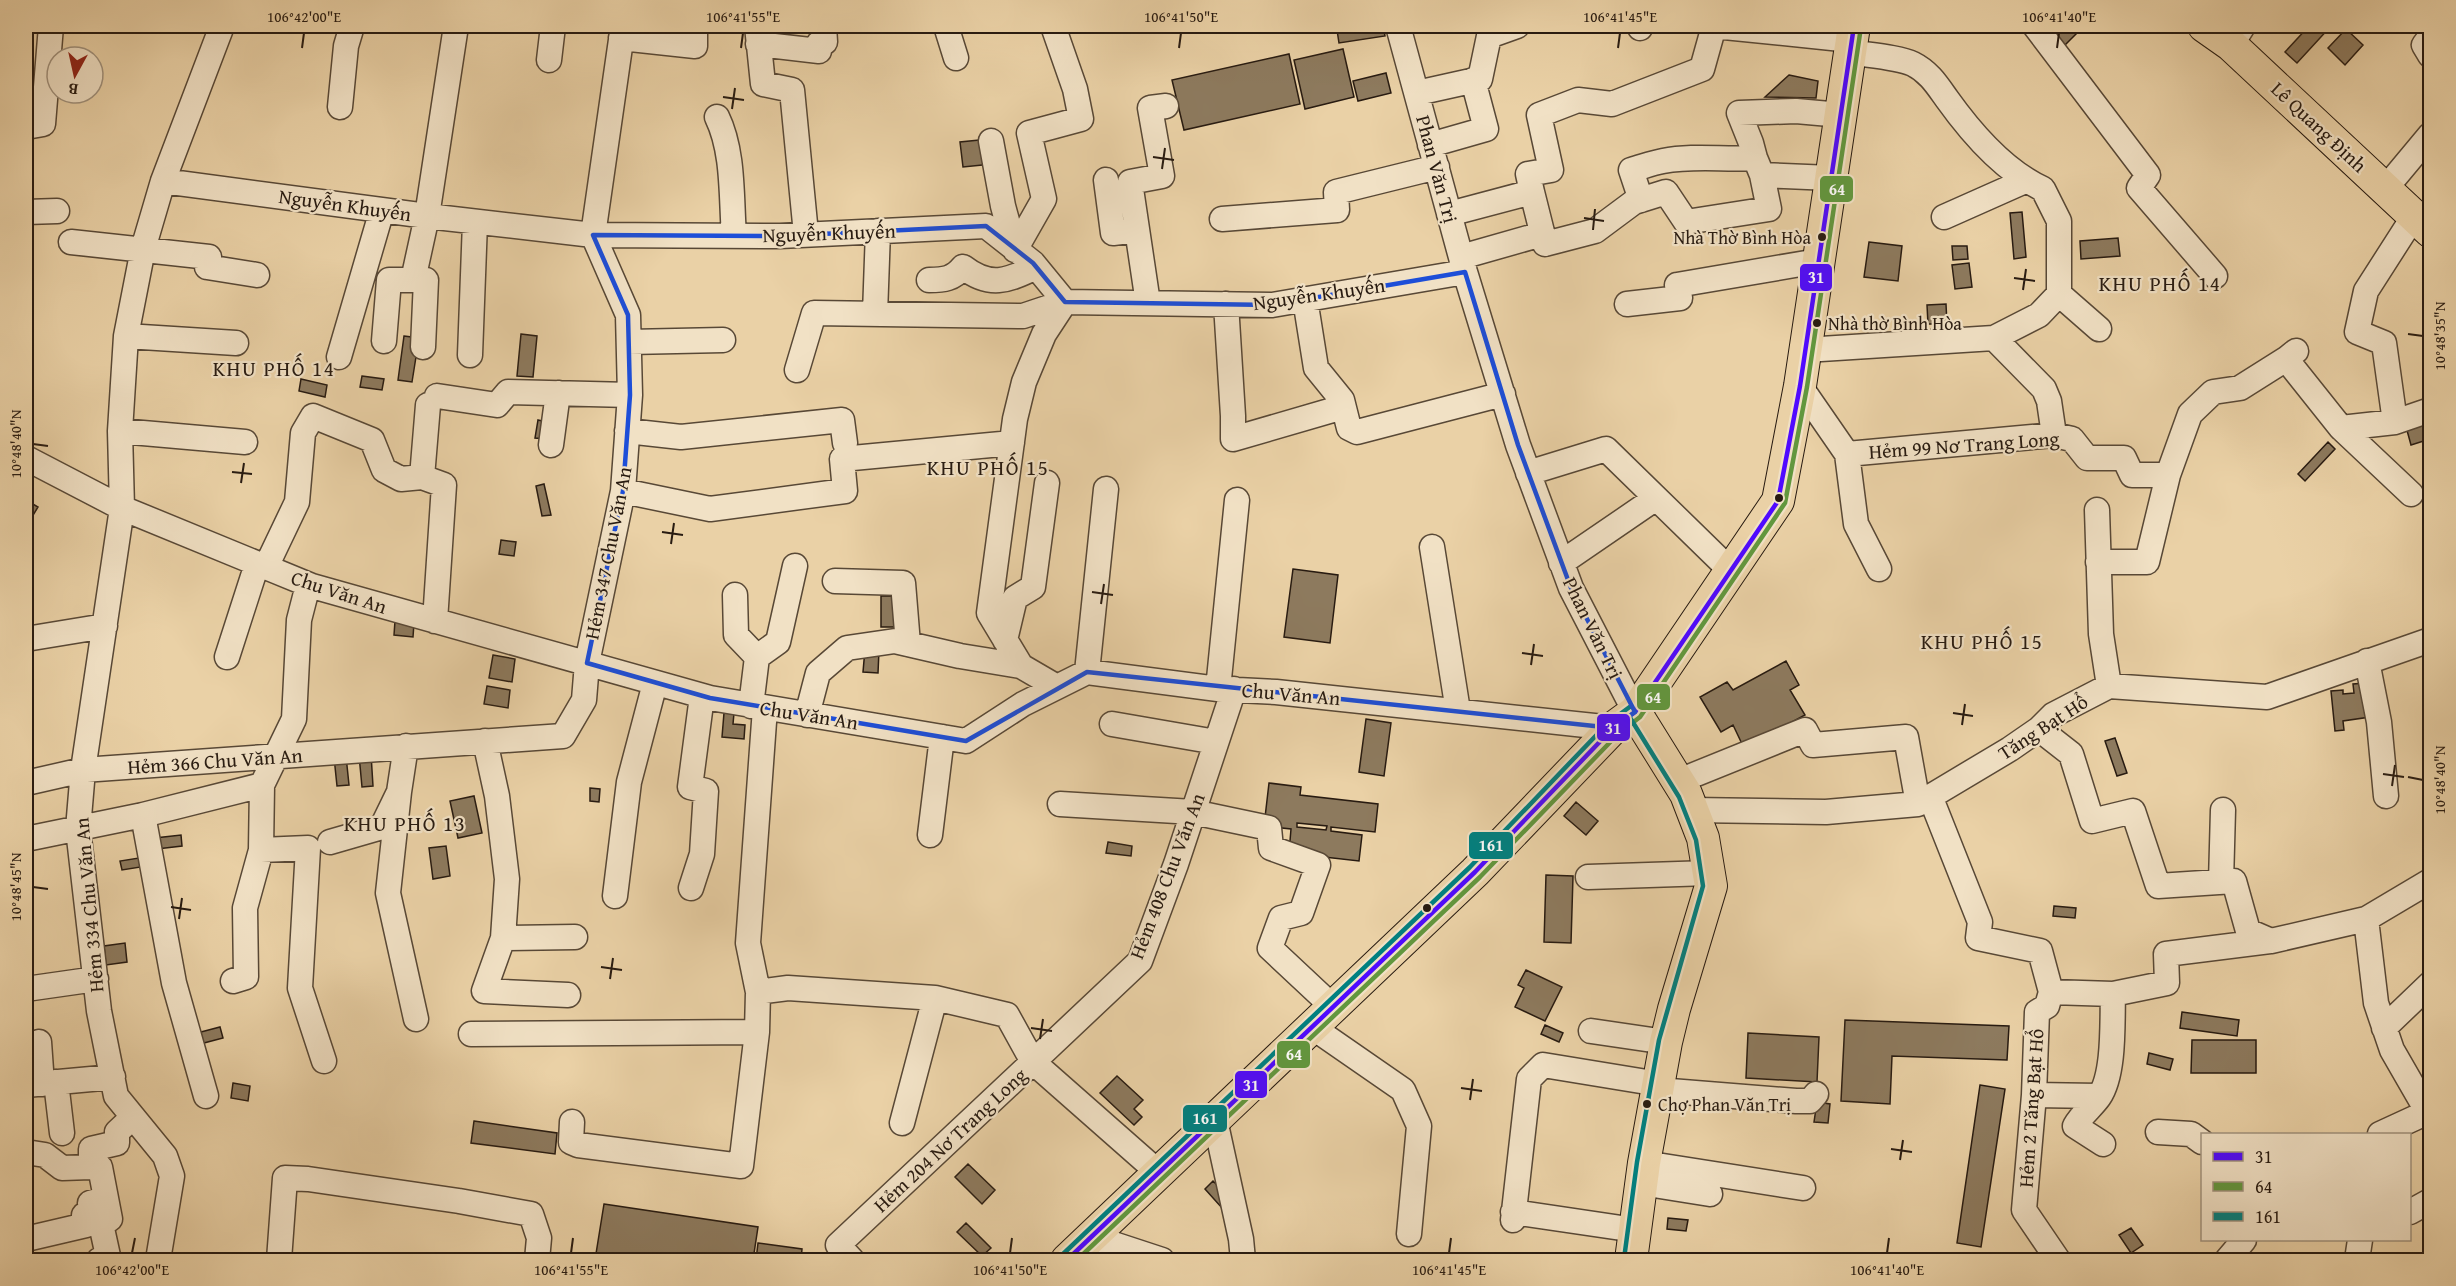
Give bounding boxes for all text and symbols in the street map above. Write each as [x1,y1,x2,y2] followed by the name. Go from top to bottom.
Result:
[267,6,341,27] text: 106°42'00"E
[706,6,780,27] text: 106°41'55"E
[1144,6,1218,27] text: 106°41'50"E
[1583,6,1657,27] text: 106°41'45"E
[2022,6,2096,27] text: 106°41'40"E
[45,45,105,105] north arrow
[2265,75,2374,179] street label: Lê Quang Định
[66,77,79,102] text: B
[1409,112,1466,226] street label: Phan Văn Trị
[1819,175,1854,203] line badge: 64
[1829,177,1845,201] text: 64
[277,181,413,228] street label: Nguyễn Khuyến
[762,216,896,249] street label: Nguyễn Khuyến
[1673,224,1811,251] place label: Nhà Thờ Bình Hòa
[1816,231,1828,243] marker: Nhà Thờ Bình Hòa
[1799,263,1833,292] line badge: 31
[1808,265,1824,289] text: 31
[2099,268,2221,299] district label: KHU PHỐ 14
[1251,270,1387,317] street label: Nguyễn Khuyến
[2429,301,2450,370] text: 10°48'35"N
[1828,310,1962,337] place label: Nhà thờ Bình Hòa
[1811,317,1823,329] marker: Nhà thờ Bình Hòa
[213,353,335,384] district label: KHU PHỐ 14
[5,409,26,478] text: 10°48'40"N
[1868,423,2060,466] street label: Hẻm 99 Nơ Trang Long
[927,452,1049,483] district label: KHU PHỐ 15
[577,464,638,642] street label: Hẻm 347 Chu Văn An
[1773,492,1785,504] unlabelled marker
[288,562,391,621] street label: Chu Văn An
[1556,572,1631,684] street label: Phan Văn Trị
[1921,626,2043,657] district label: KHU PHỐ 15
[1241,675,1342,712] street label: Chu Văn An
[1636,683,1671,711] line badge: 64
[1645,685,1661,709] text: 64
[1992,687,2093,767] street label: Tăng Bạt Hổ
[758,692,860,737] street label: Chu Văn An
[1596,713,1631,742] line badge: 31
[1605,716,1621,740] text: 31
[126,740,304,781] street label: Hẻm 366 Chu Văn An
[2429,745,2450,814] text: 10°48'40"N
[1122,789,1212,963] street label: Hẻm 408 Chu Văn An
[344,808,466,839] district label: KHU PHỐ 13
[66,816,111,994] street label: Hẻm 334 Chu Văn An
[1468,831,1514,860] line badge: 161
[1479,833,1503,857] text: 161
[5,852,26,921] text: 10°48'45"N
[1421,902,1433,914] unlabelled marker
[2010,1027,2051,1188] street label: Hẻm 2 Tăng Bạt Hổ
[1276,1040,1311,1069] line badge: 64
[1286,1042,1302,1066] text: 64
[866,1061,1033,1219] street label: Hẻm 204 Nơ Trang Long
[1234,1070,1268,1099] line badge: 31
[1243,1073,1259,1097] text: 31
[1658,1091,1791,1118] place label: Chợ Phan Văn Trị
[1641,1098,1653,1110] marker: Chợ Phan Văn Trị
[1182,1104,1228,1133] line badge: 161
[1193,1106,1217,1130] text: 161
[2201,1133,2411,1241] legend
[2255,1143,2272,1170] text: 31
[2255,1173,2272,1200] text: 64
[2255,1203,2281,1230] text: 161
[95,1259,169,1280] text: 106°42'00"E
[534,1259,608,1280] text: 106°41'55"E
[973,1259,1047,1280] text: 106°41'50"E
[1412,1259,1486,1280] text: 106°41'45"E
[1850,1259,1924,1280] text: 106°41'40"E

